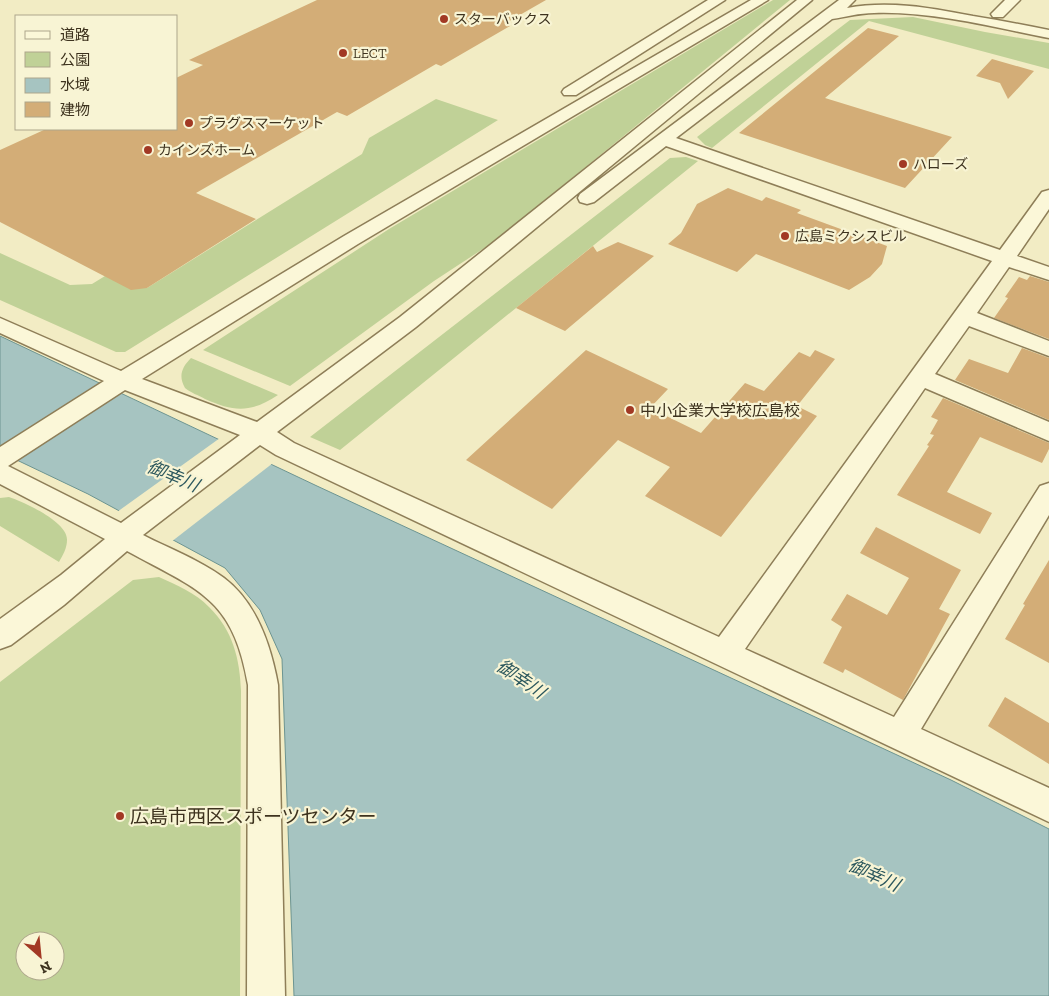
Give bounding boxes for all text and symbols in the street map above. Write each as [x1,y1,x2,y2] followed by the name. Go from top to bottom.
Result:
[454,11,551,28] place label: スターバックス
[438,13,450,25] marker: スターバックス
[15,15,178,130] legend
[60,26,90,44] text: 道路
[353,45,387,62] place label: LECT
[337,47,349,59] marker: LECT
[60,51,90,69] text: 公園
[60,76,90,94] text: 水域
[60,101,90,119] text: 建物
[199,115,325,132] place label: プラグスマーケット
[183,117,195,129] marker: プラグスマーケット
[158,142,255,159] place label: カインズホーム
[142,144,154,156] marker: カインズホーム
[913,156,968,173] place label: ハローズ
[897,158,909,170] marker: ハローズ
[795,228,907,245] place label: 広島ミクシスビル
[779,230,791,242] marker: 広島ミクシスビル
[640,401,800,420] place label: 中小企業大学校広島校
[624,404,636,416] marker: 中小企業大学校広島校
[144,455,204,497] water label: 御幸川
[492,655,551,704] water label: 御幸川
[130,805,377,828] place label: 広島市西区スポーツセンター
[114,810,126,822] marker: 広島市西区スポーツセンター
[845,854,905,897] water label: 御幸川
[15,931,65,981] north arrow
[37,957,54,977] text: N

